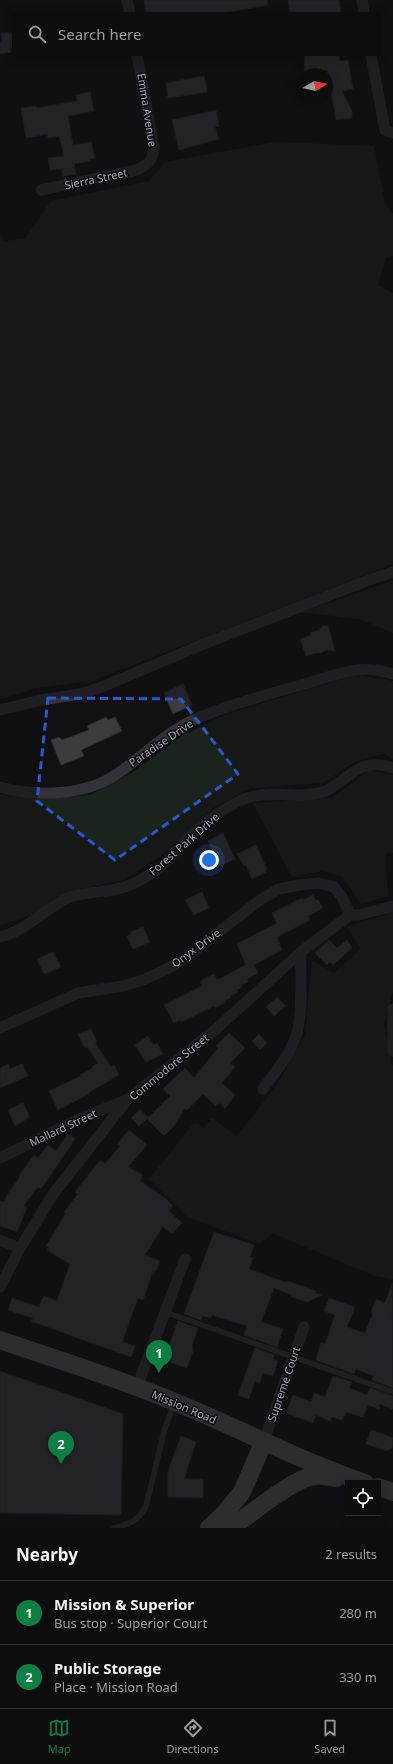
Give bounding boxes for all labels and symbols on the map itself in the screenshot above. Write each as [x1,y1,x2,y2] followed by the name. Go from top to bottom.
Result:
[297,68,333,104] north arrow
[134,72,161,148] street label: Emma Avenue
[63,165,129,192] street label: Sierra Street
[126,716,196,770] street label: Paradise Drive
[145,809,222,878] street label: Forest Park Drive
[199,850,219,870] your location
[168,925,223,970] street label: Onyx Drive
[126,1030,212,1103] street label: Commodore Street
[27,1105,99,1150] street label: Mallard Street
[146,1340,172,1373] pin: 1
[264,1344,303,1423] street label: Supreme Court
[150,1386,219,1427] street label: Mission Road
[48,1431,74,1464] pin: 2

